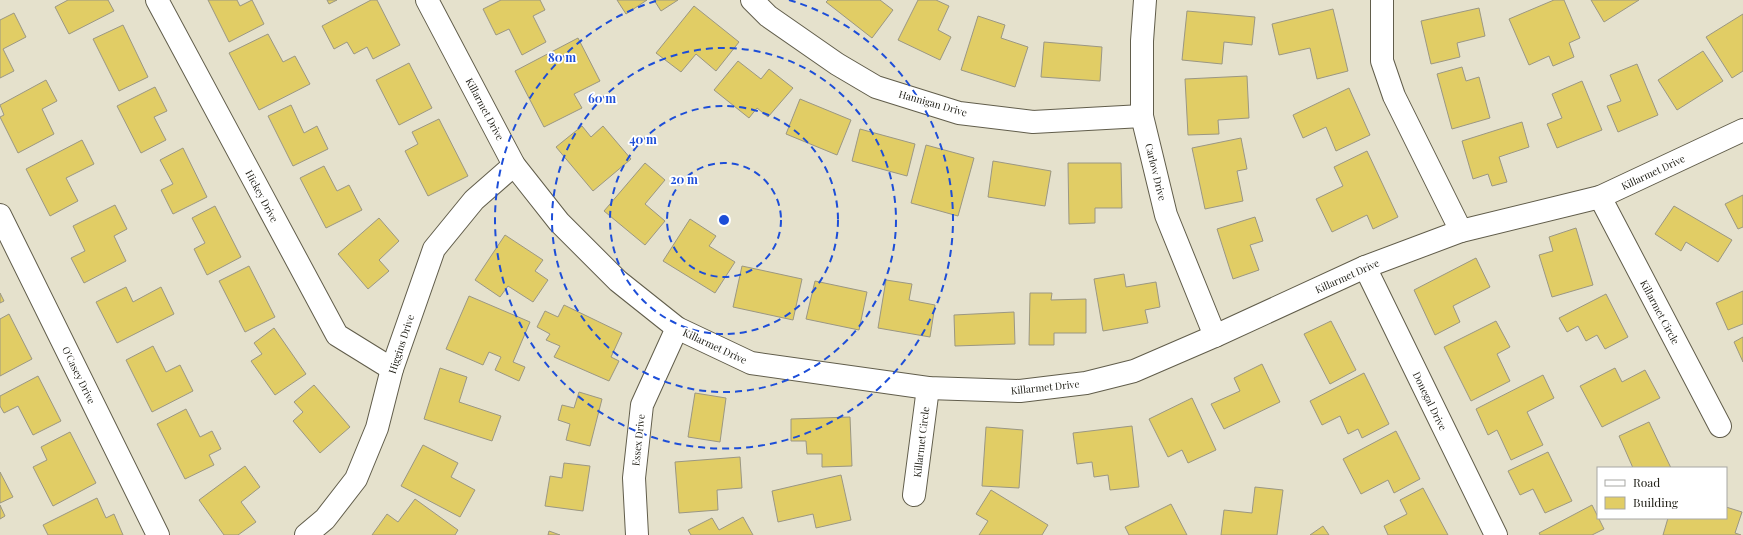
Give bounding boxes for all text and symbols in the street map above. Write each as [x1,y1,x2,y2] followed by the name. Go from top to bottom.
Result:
[548,49,576,65] text: 80 m
[463,75,507,143] street label: Killarmet Drive
[897,87,969,119] street label: Hannigan Drive
[588,90,616,106] text: 60 m
[629,131,657,147] text: 40 m
[1142,142,1170,202] street label: Carlow Drive
[1619,151,1687,193] street label: Killarmet Drive
[242,167,282,225] street label: Hickey Drive
[670,171,698,187] text: 20 m
[717,213,731,227] centre of rings
[1313,256,1381,296] street label: Killarmet Drive
[1637,277,1683,347] street label: Killarmet Circle
[385,313,417,375] street label: Higgins Drive
[681,325,749,367] street label: Killarmet Drive
[59,344,99,406] street label: O'Casey Drive
[1410,369,1450,433] street label: Donegal Drive
[1010,376,1080,398] street label: Killarmet Drive
[910,406,932,478] street label: Killarmet Circle
[628,413,648,467] street label: Essex Drive
[1597,467,1727,519] legend
[1633,474,1660,490] text: Road
[1633,494,1679,510] text: Building

